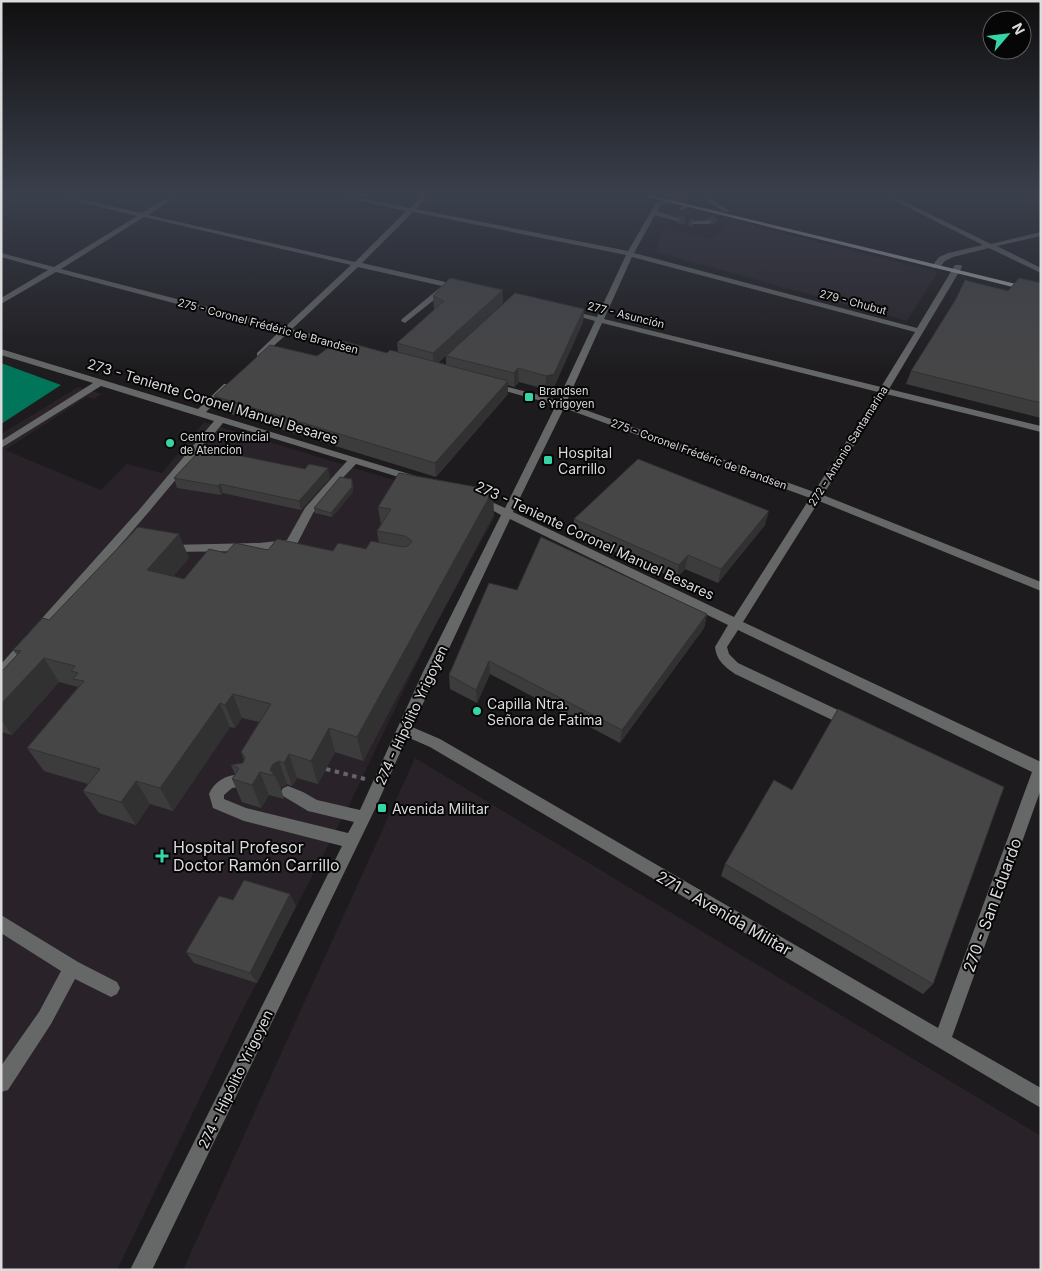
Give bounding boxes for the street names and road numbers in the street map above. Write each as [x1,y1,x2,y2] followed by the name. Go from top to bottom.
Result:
[818,286,888,318] street label: 279 - Chubut
[176,295,360,357] street label: 275 - Coronel Frédéric de Brandsen
[586,299,666,331] street label: 277 - Asunción
[85,355,341,447] street label: 273 - Teniente Coronel Manuel Besares
[805,383,891,509] street label: 272 - Antonio Santamarina
[609,416,789,492] street label: 275 - Coronel Frédéric de Brandsen
[473,477,717,603] street label: 273 - Teniente Coronel Manuel Besares
[371,643,451,787] street label: 274 - Hipólito Yrigoyen
[958,835,1026,975] street label: 270 - San Eduardo
[653,866,795,960] street label: 271 - Avenida Militar
[194,1007,276,1151] street label: 274 - Hipólito Yrigoyen

